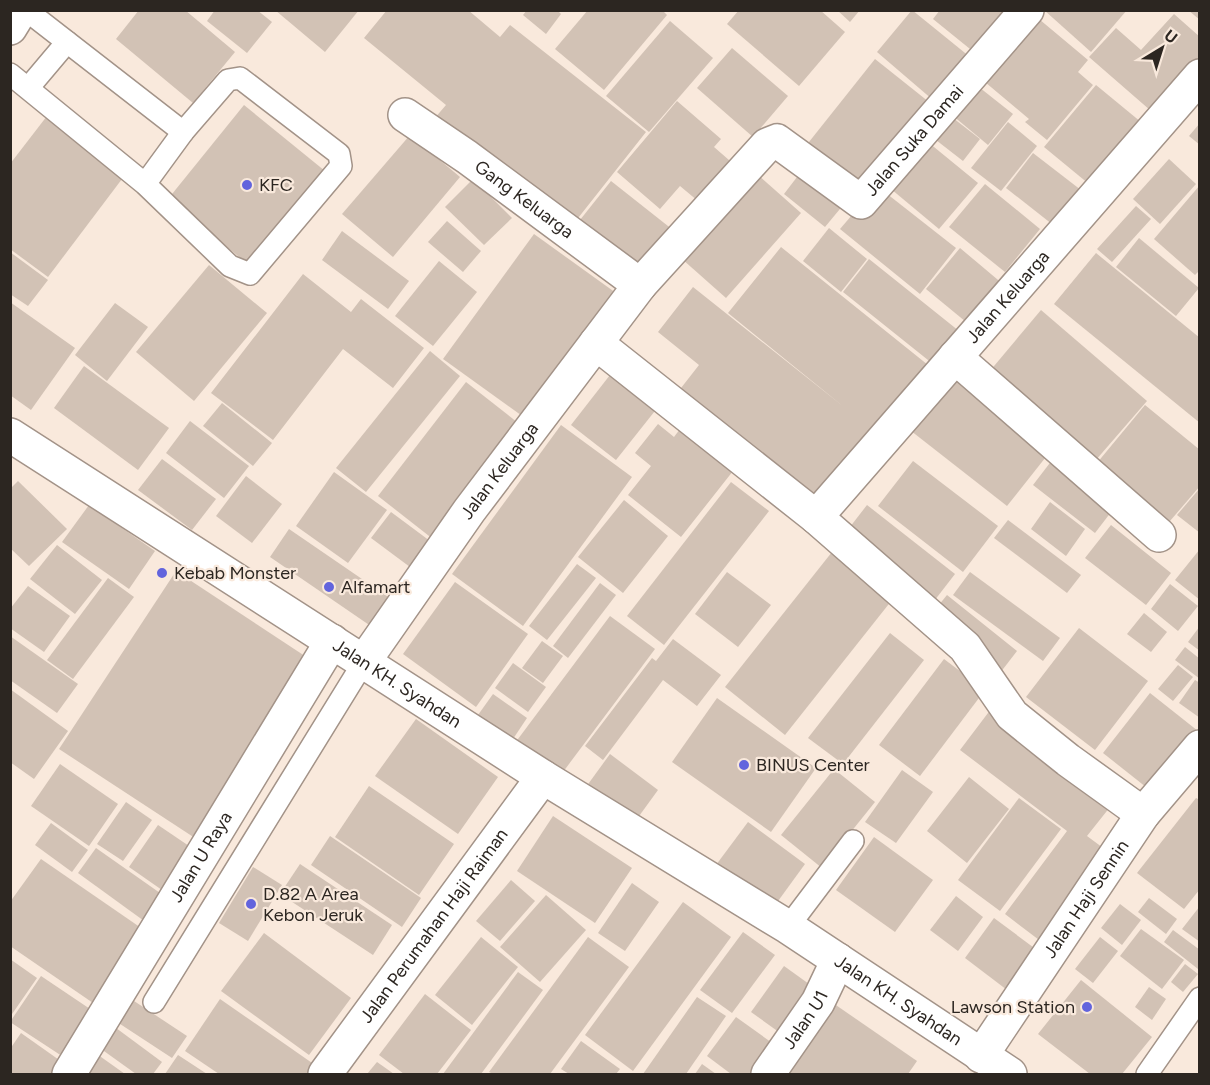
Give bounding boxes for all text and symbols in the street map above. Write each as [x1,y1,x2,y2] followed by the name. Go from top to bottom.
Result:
[1132,18,1192,78] north arrow
[1161,26,1181,48] text: U
[860,80,968,201] street label: Jalan Suka Damai
[470,155,578,243] street label: Gang Keluarga
[259,174,293,196] place label: KFC
[240,178,254,192] marker: KFC
[961,246,1054,348] street label: Jalan Keluarga
[456,418,543,524] street label: Jalan Keluarga
[174,562,296,584] place label: Kebab Monster
[155,566,169,580] marker: Kebab Monster
[341,576,410,598] place label: Alfamart
[322,580,336,594] marker: Alfamart
[329,634,465,733] street label: Jalan KH. Syahdan
[756,754,870,776] place label: BINUS Center
[737,758,751,772] marker: BINUS Center
[165,808,237,906] street label: Jalan U Raya
[355,824,513,1027] street label: Jalan Perumahan Haji Raiman
[1039,836,1134,962] street label: Jalan Haji Sennin
[263,883,363,926] place label: D.82 A Area Kebon Jeruk
[244,897,258,911] marker: D.82 A Area Kebon Jeruk
[831,950,966,1050] street label: Jalan KH. Syahdan
[778,987,833,1053] street label: Jalan U1
[951,996,1075,1018] place label: Lawson Station
[1080,1000,1094,1014] marker: Lawson Station

